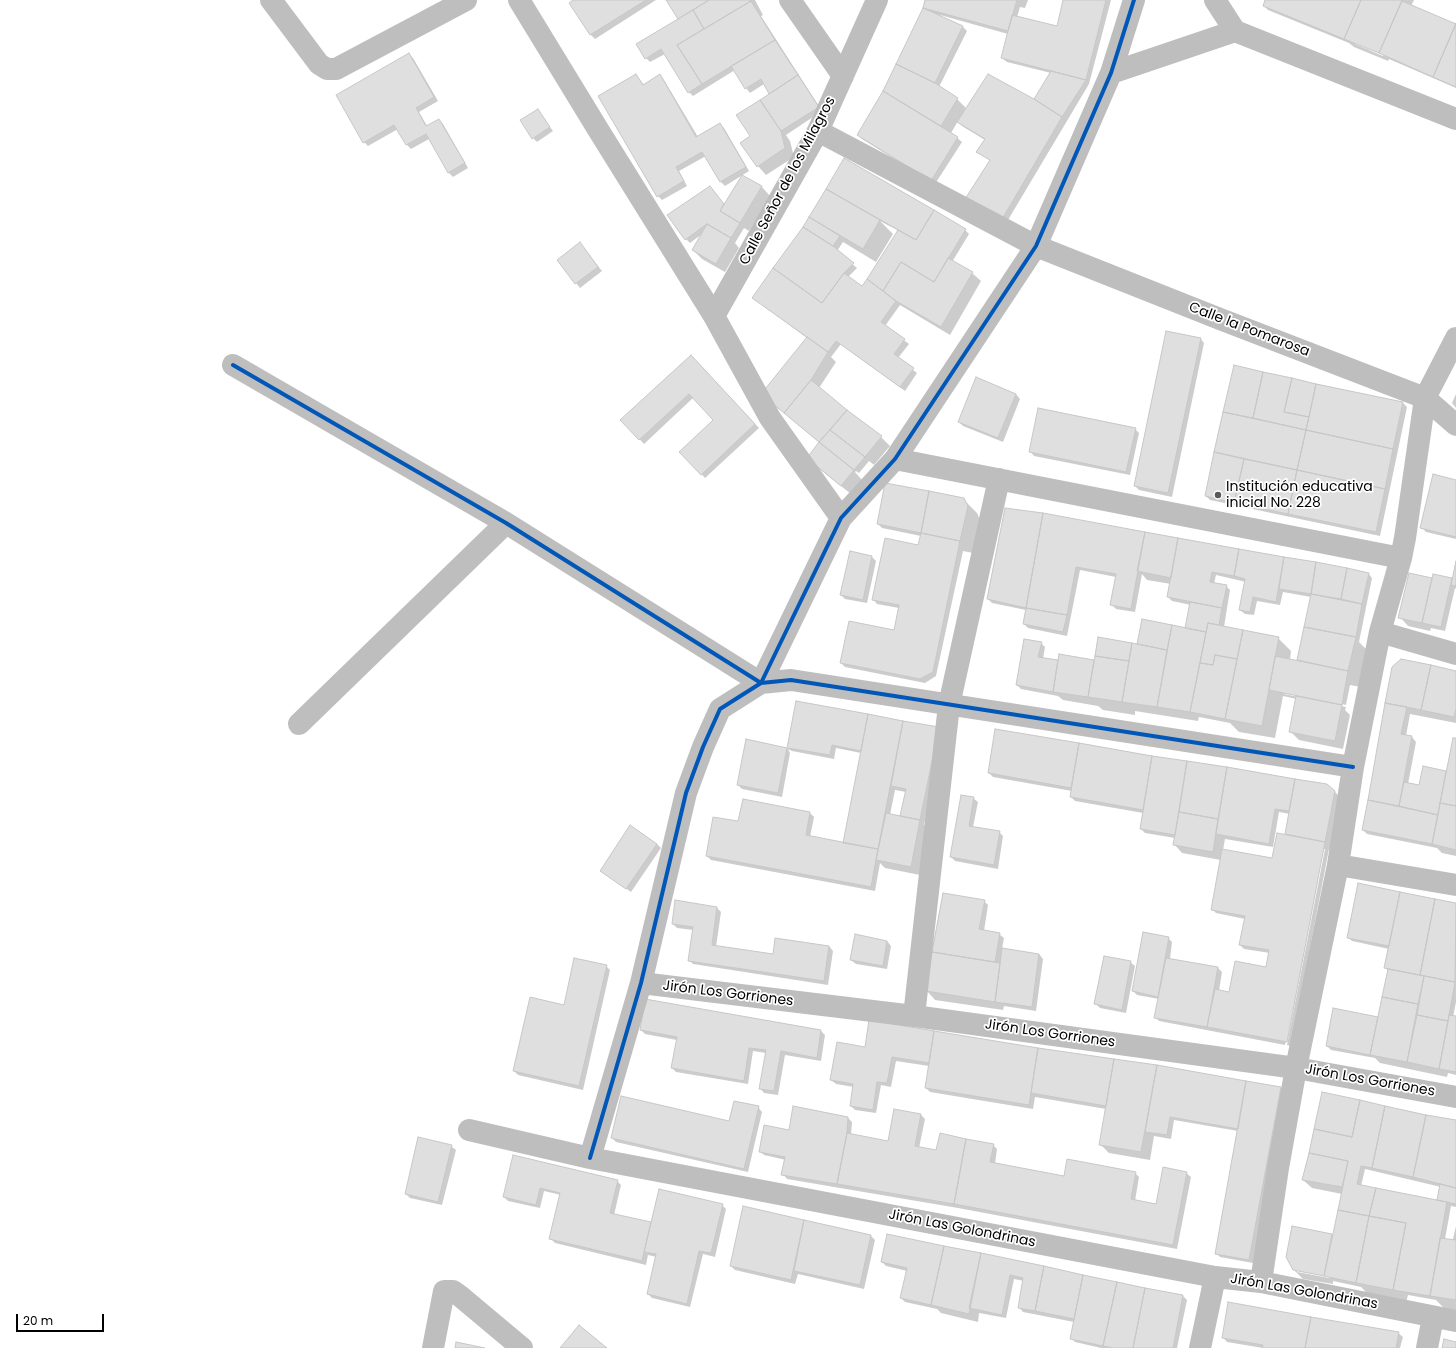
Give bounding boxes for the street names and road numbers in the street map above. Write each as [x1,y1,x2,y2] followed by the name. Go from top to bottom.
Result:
[736,94,840,268] street label: Calle Señor de los Milagros
[1186,299,1312,361] street label: Calle la Pomarosa
[662,978,794,1010] street label: Jirón Los Gorriones
[984,1017,1116,1051] street label: Jirón Los Gorriones
[1304,1061,1436,1101] street label: Jirón Los Gorriones
[887,1207,1037,1251] street label: Jirón Las Golondrinas
[1229,1271,1379,1313] street label: Jirón Las Golondrinas

